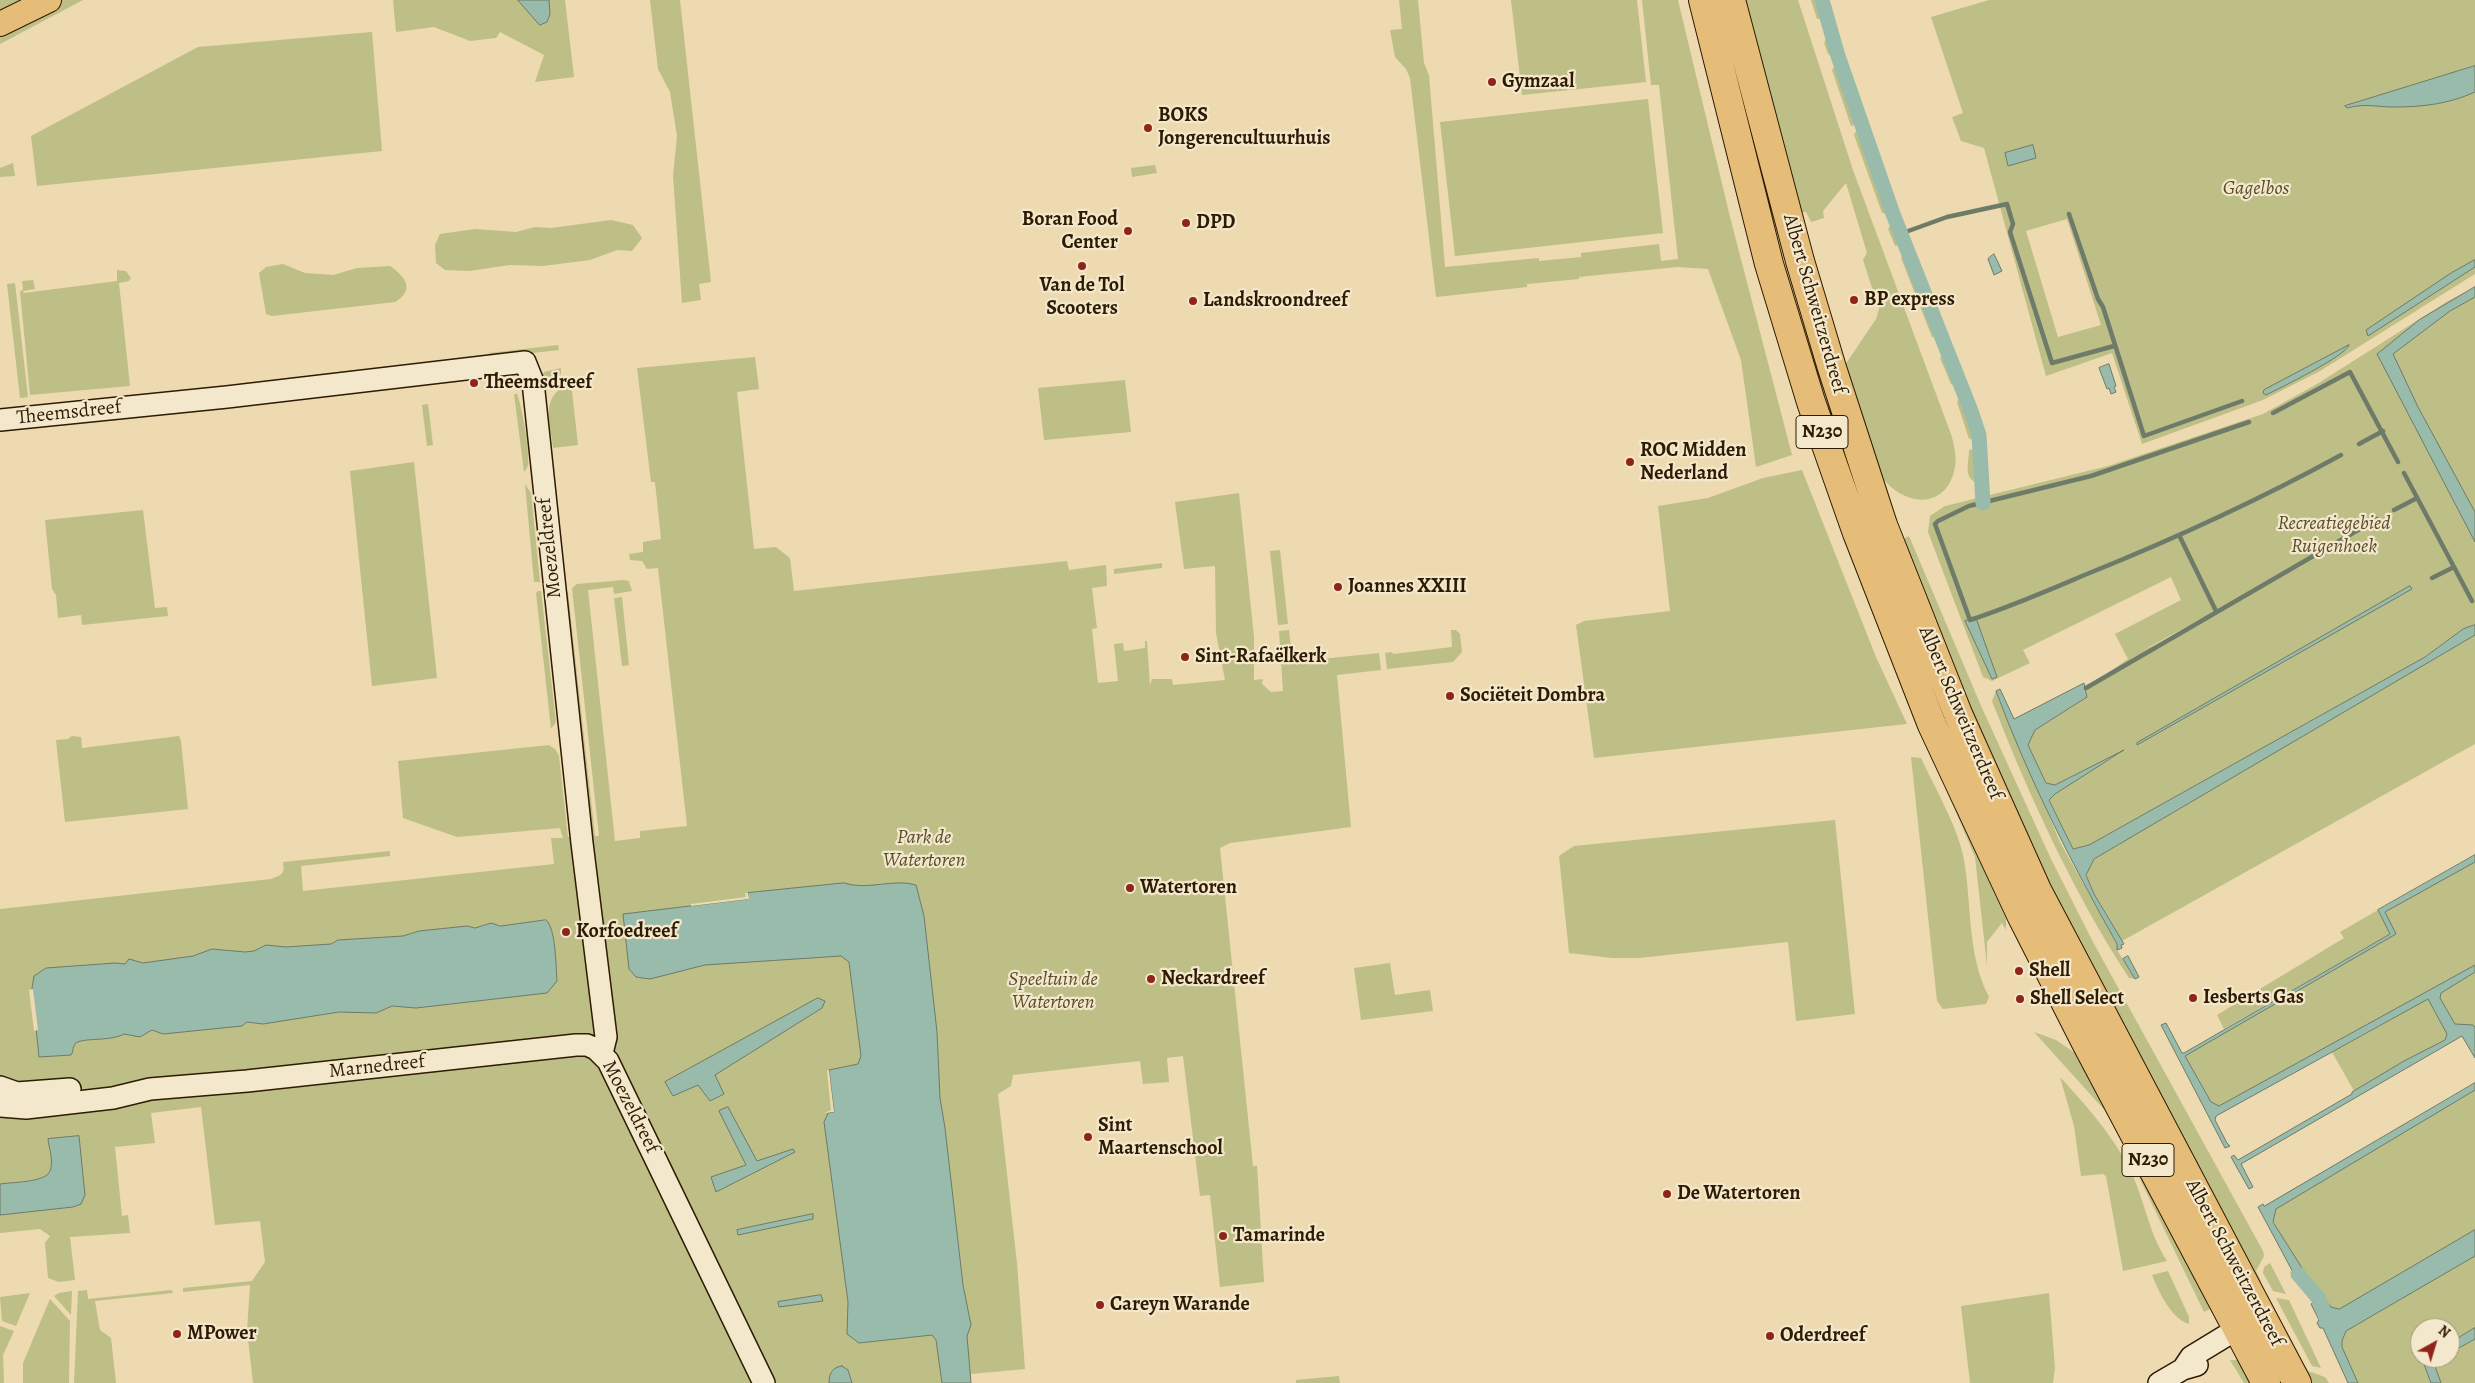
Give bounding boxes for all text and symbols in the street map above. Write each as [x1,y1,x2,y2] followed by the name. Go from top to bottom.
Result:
[1502,70,1574,94] place label: Gymzaal
[1486,76,1498,88] marker: Gymzaal
[1158,104,1331,151] place label: BOKS Jongerencultuurhuis
[1142,122,1154,134] marker: BOKS Jongerencultuurhuis
[2223,177,2289,201] park label: Gagelbos
[1022,208,1118,255] place label: Boran Food Center
[1196,211,1235,235] place label: DPD
[1777,211,1851,397] street label: Albert Schweitzerdreef
[1180,217,1192,229] marker: DPD
[1122,225,1134,237] marker: Boran Food Center
[1076,260,1088,272] marker: Van de Tol Scooters
[1040,274,1124,321] place label: Van de Tol Scooters
[1864,288,1955,312] place label: BP express
[1203,289,1348,313] place label: Landskroondreef
[1848,294,1860,306] marker: BP express
[1187,295,1199,307] marker: Landskroondreef
[484,371,592,395] place label: Theemsdreef
[468,377,480,389] marker: Theemsdreef
[15,396,123,430] street label: Theemsdreef
[1796,416,1848,448] road number: N230
[1640,439,1746,486] place label: ROC Midden Nederland
[1624,456,1636,468] marker: ROC Midden Nederland
[533,496,567,600] street label: Moezeldreef
[2277,512,2391,559] park label: Recreatiegebied Ruigenhoek
[1348,575,1467,599] place label: Joannes XXIII
[1332,581,1344,593] marker: Joannes XXIII
[1913,623,2007,803] street label: Albert Schweitzerdreef
[1195,645,1326,669] place label: Sint-Rafaëlkerk
[1179,651,1191,663] marker: Sint-Rafaëlkerk
[1460,684,1605,708] place label: Sociëteit Dombra
[1444,690,1456,702] marker: Sociëteit Dombra
[883,826,965,873] park label: Park de Watertoren
[1140,876,1237,900] place label: Watertoren
[1124,882,1136,894] marker: Watertoren
[576,920,677,944] place label: Korfoedreef
[560,926,572,938] marker: Korfoedreef
[2029,959,2070,983] place label: Shell
[2013,965,2025,977] marker: Shell
[1161,967,1265,991] place label: Neckardreef
[1008,968,1098,1015] park label: Speeltuin de Watertoren
[1145,973,1157,985] marker: Neckardreef
[2203,986,2304,1010] place label: Iesberts Gas
[2030,987,2124,1011] place label: Shell Select
[2187,992,2199,1004] marker: Iesberts Gas
[2014,993,2026,1005] marker: Shell Select
[328,1050,426,1084] street label: Marnedreef
[596,1056,664,1158] street label: Moezeldreef
[1098,1114,1223,1161] place label: Sint Maartenschool
[1082,1131,1094,1143] marker: Sint Maartenschool
[2122,1144,2174,1176] road number: N230
[2180,1175,2288,1351] street label: Albert Schweitzerdreef
[1677,1182,1801,1206] place label: De Watertoren
[1661,1188,1673,1200] marker: De Watertoren
[1233,1224,1325,1248] place label: Tamarinde
[1217,1230,1229,1242] marker: Tamarinde
[1110,1293,1250,1317] place label: Careyn Warande
[1094,1299,1106,1311] marker: Careyn Warande
[2410,1318,2460,1368] north arrow
[2434,1321,2454,1342] text: N
[187,1322,257,1346] place label: MPower
[1780,1324,1865,1348] place label: Oderdreef
[171,1328,183,1340] marker: MPower
[1764,1330,1776,1342] marker: Oderdreef

